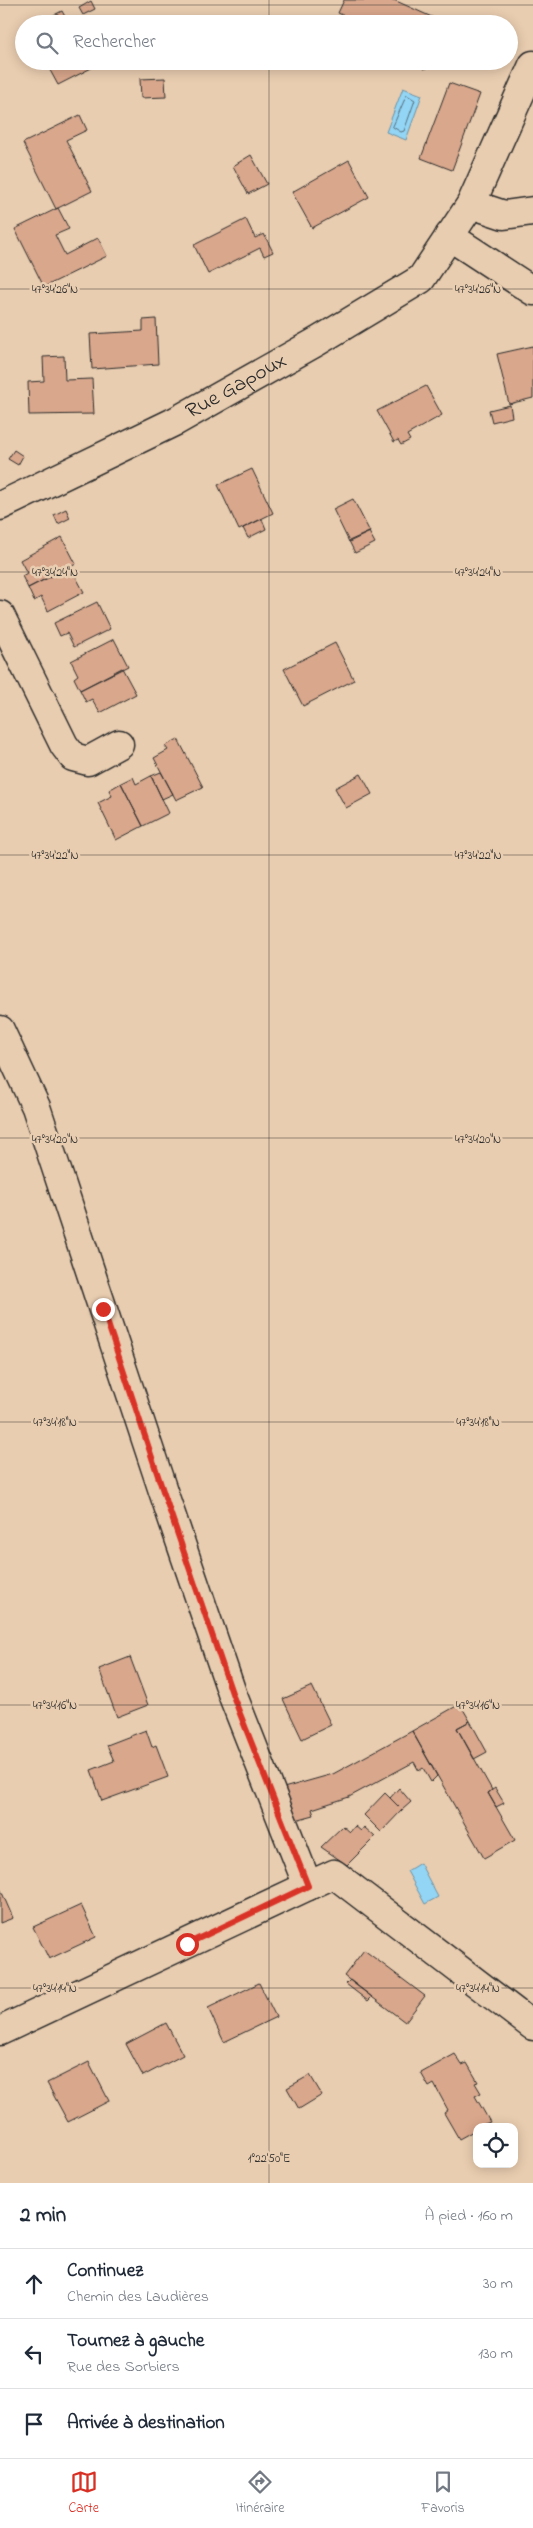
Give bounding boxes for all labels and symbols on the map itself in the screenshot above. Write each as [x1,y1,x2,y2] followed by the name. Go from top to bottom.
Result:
[32,281,78,299] text: 47°34'26"N
[455,281,501,299] text: 47°34'26"N
[180,345,293,428] street label: Rue Gapoux
[32,564,78,582] text: 47°34'24"N
[455,564,501,582] text: 47°34'24"N
[31,847,79,865] text: 47°34'22"N
[454,847,502,865] text: 47°34'22"N
[32,1131,78,1149] text: 47°34'20"N
[455,1131,501,1149] text: 47°34'20"N
[92,1298,115,1321] route end
[33,1414,77,1432] text: 47°34'18"N
[456,1414,500,1432] text: 47°34'18"N
[33,1697,77,1715] text: 47°34'16"N
[456,1697,500,1715] text: 47°34'16"N
[176,1933,199,1956] route start
[33,1980,77,1998] text: 47°34'14"N
[456,1980,500,1998] text: 47°34'14"N
[248,2150,290,2168] text: 1°22'50"E

